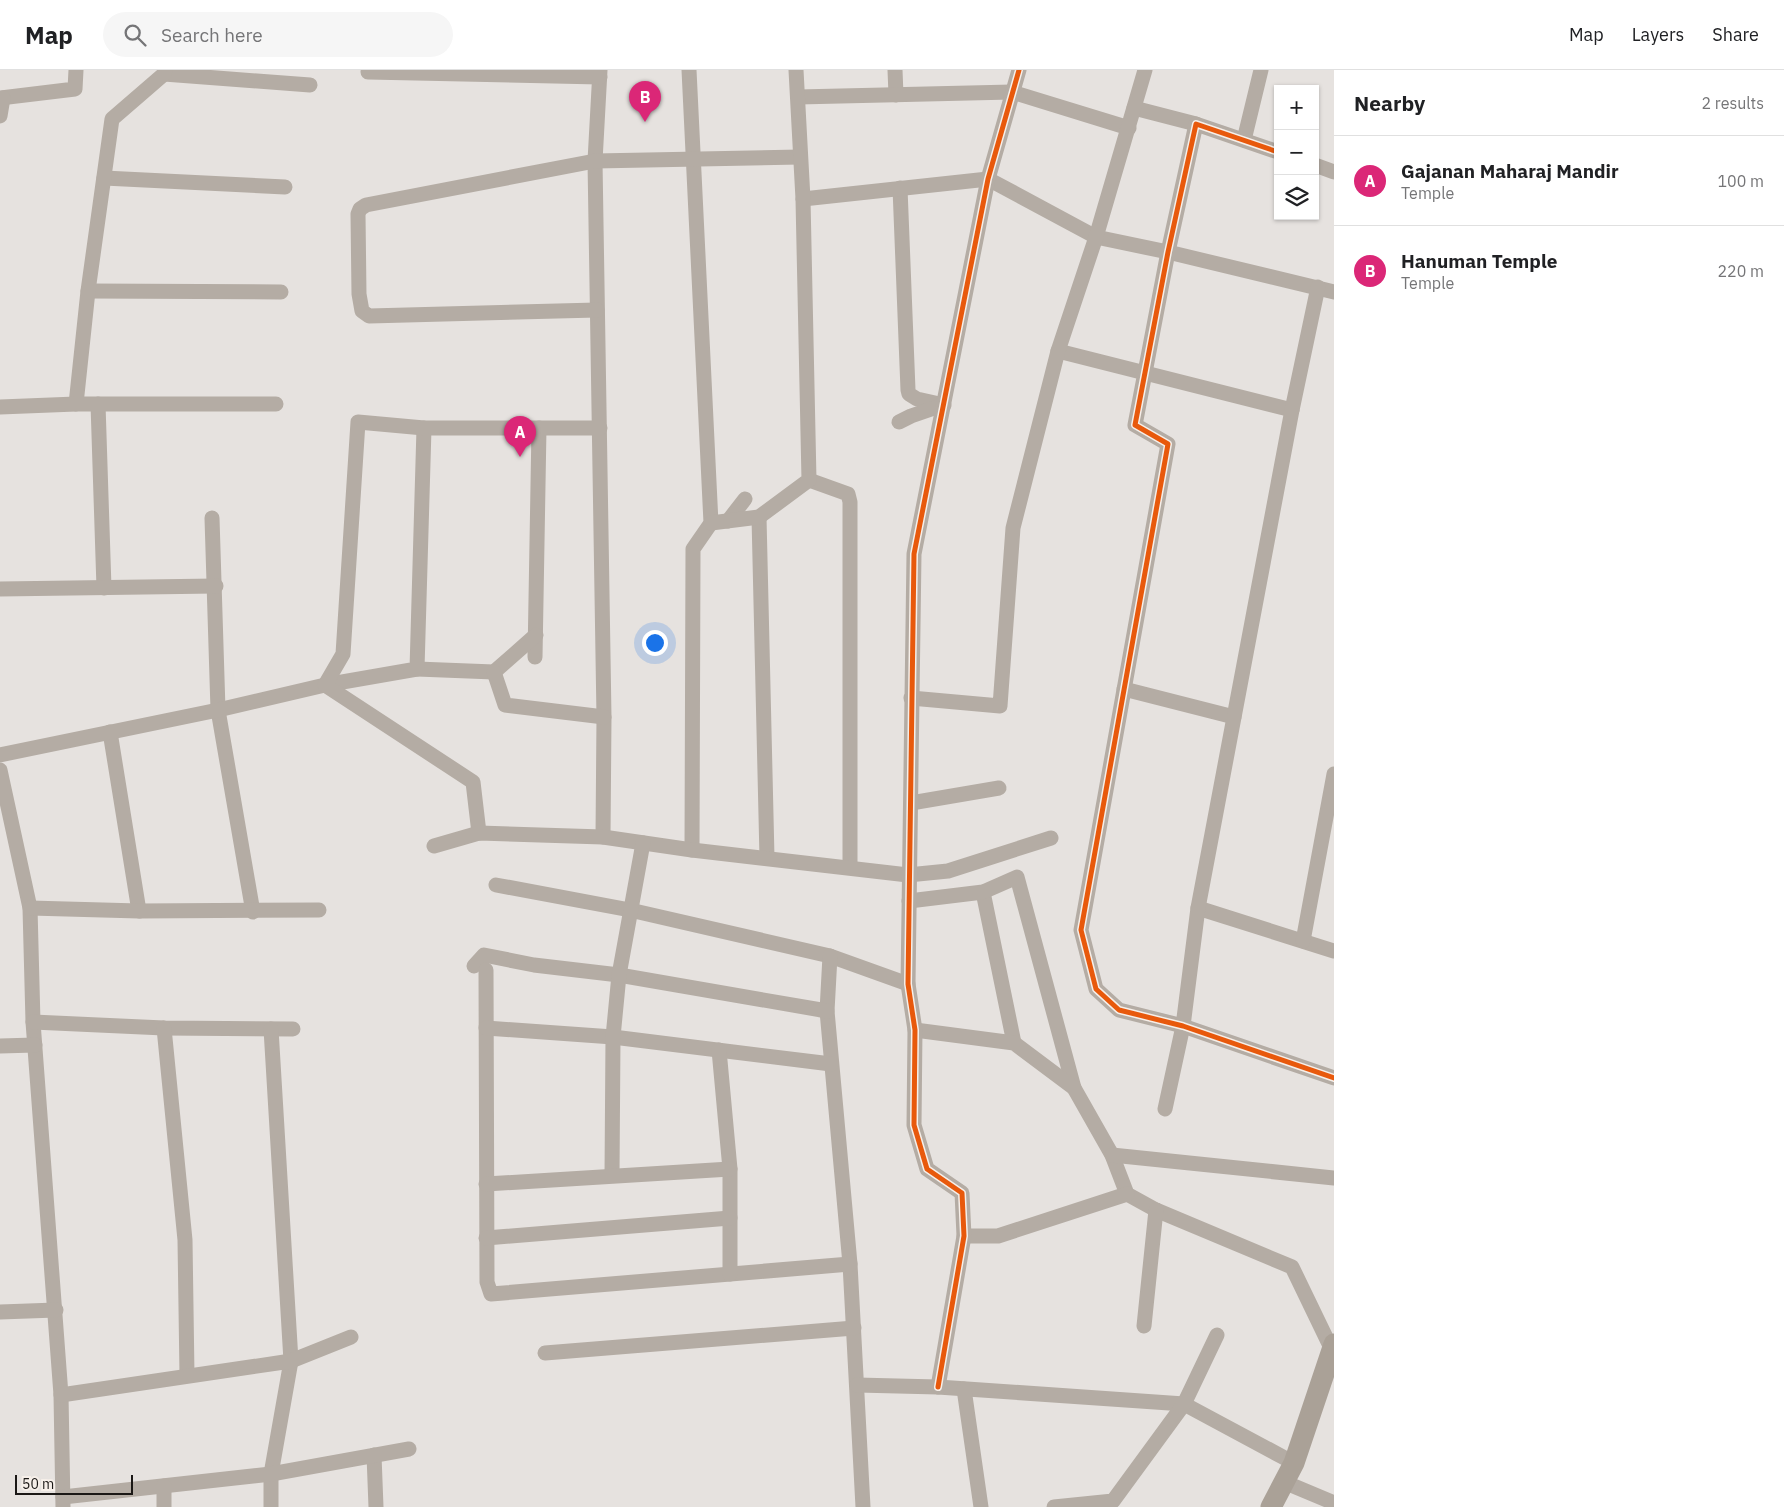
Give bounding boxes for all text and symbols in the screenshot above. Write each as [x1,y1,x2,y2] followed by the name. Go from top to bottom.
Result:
[103,12,453,57] search box
[25,19,73,51] text: Map
[121,21,149,49] icon: search
[161,23,263,47] text: Search here
[1569,23,1604,46] text: Map
[1632,23,1684,46] text: Layers
[1712,23,1759,46] text: Share
[629,81,661,122] pin: B
[1274,85,1319,220] map controls
[1274,85,1319,130] button: +
[1354,89,1425,117] text: Nearby
[1701,93,1764,113] text: 2 results
[1274,130,1319,175] button: −
[1401,159,1619,183] text: Gajanan Maharaj Mandir
[1365,171,1375,191] text: A
[1717,171,1764,191] text: 100 m
[1274,175,1319,220] button: layers
[1401,183,1454,203] text: Temple
[1401,249,1557,273] text: Hanuman Temple
[1365,261,1375,281] text: B
[1717,261,1764,281] text: 220 m
[1401,273,1454,293] text: Temple
[504,416,536,457] pin: A
[642,630,668,656] your location
[15,1472,132,1495] scale bar
[22,1475,54,1493] text: 50 m

